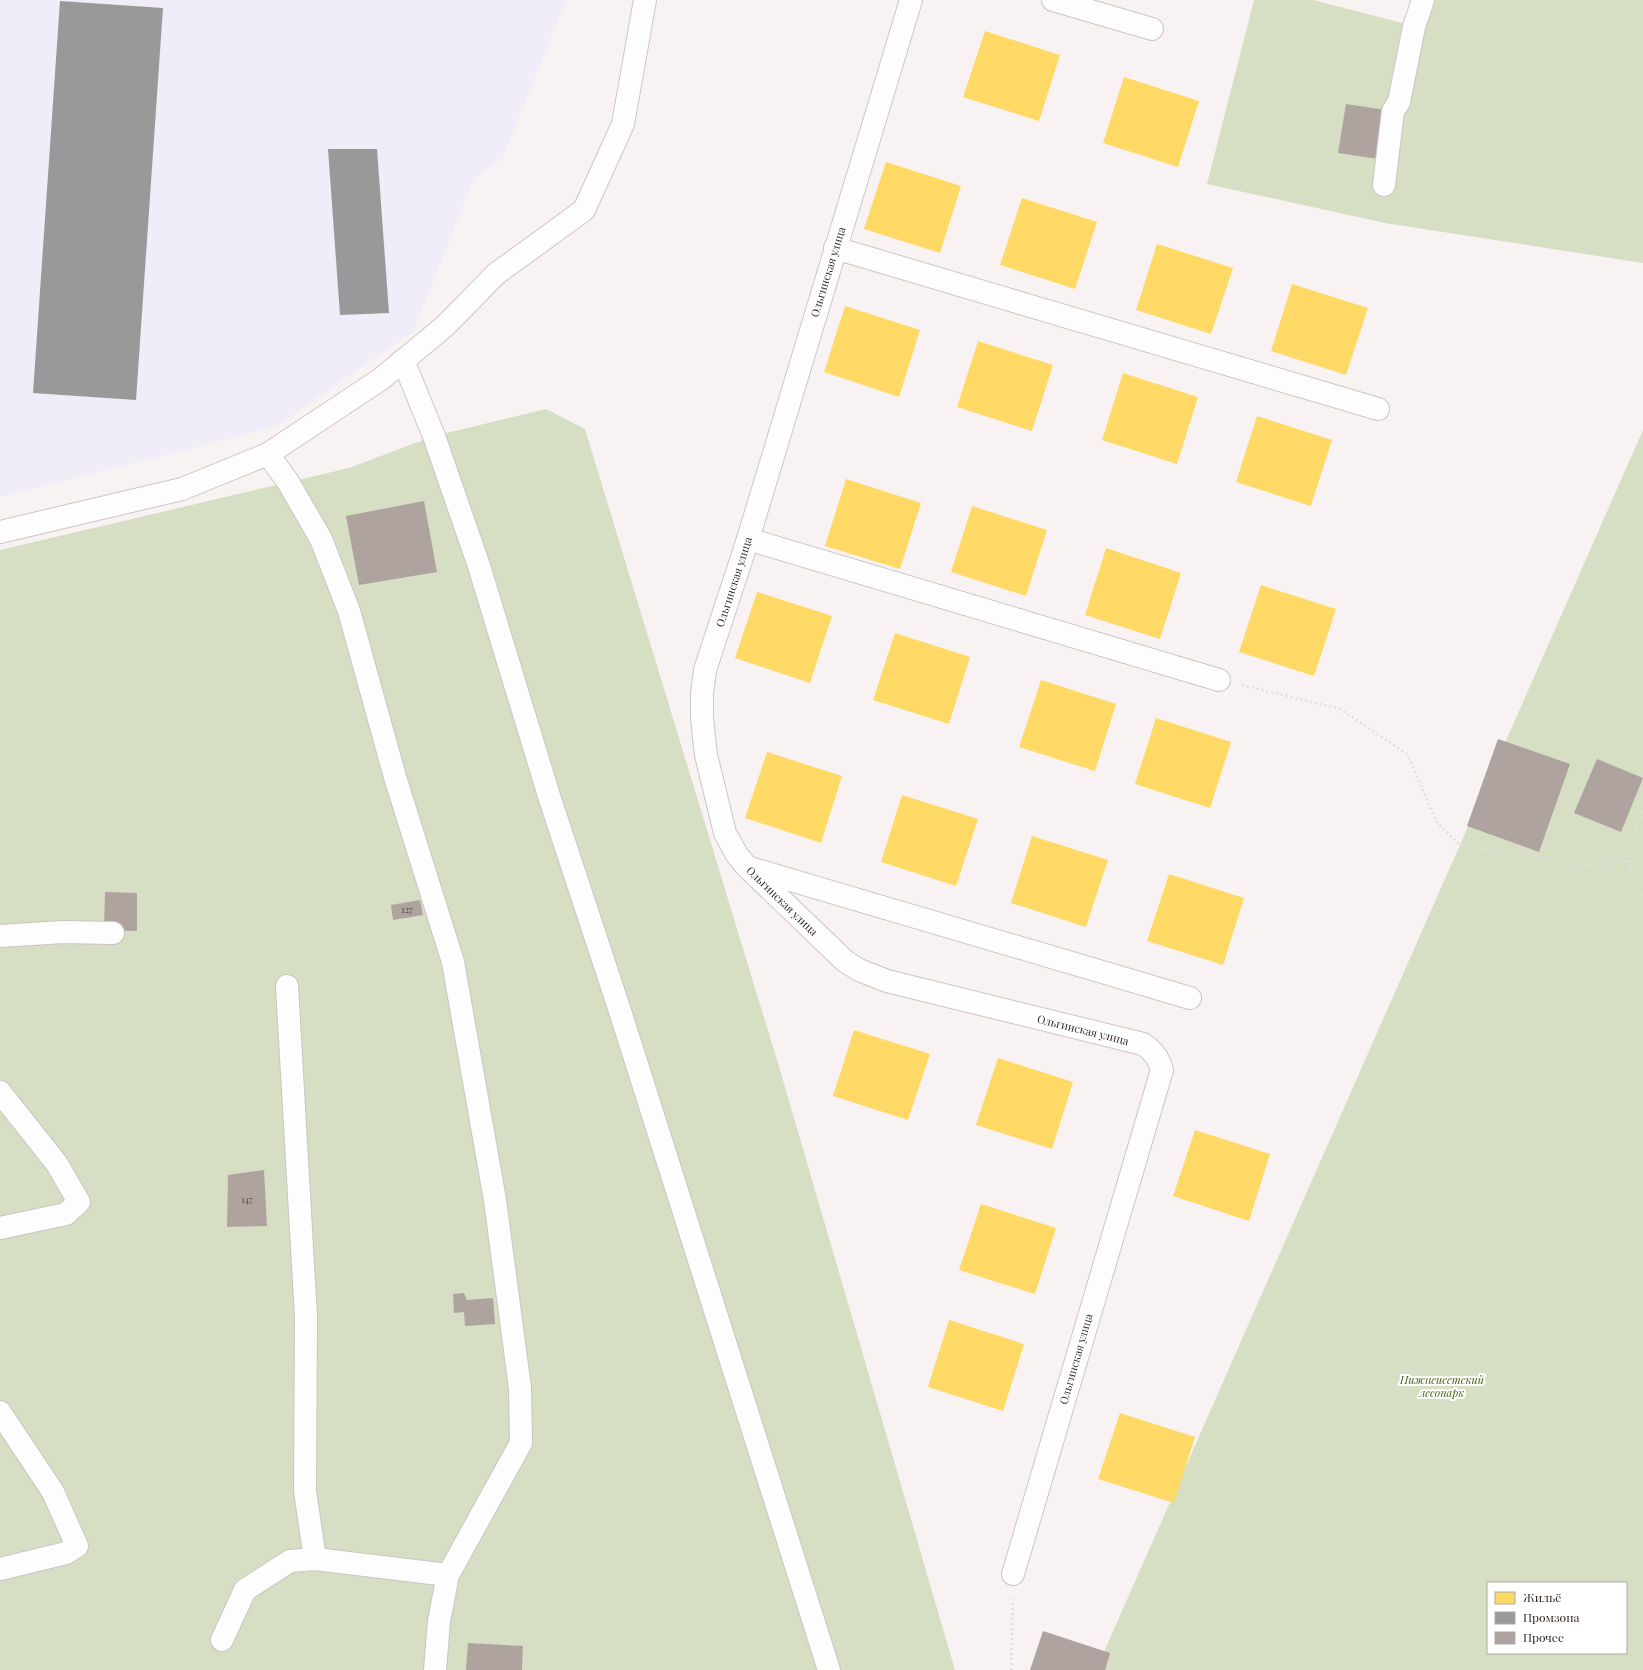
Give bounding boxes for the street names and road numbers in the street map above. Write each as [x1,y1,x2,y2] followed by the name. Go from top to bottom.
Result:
[807,224,849,319] street label: Ольгинская улица
[712,534,755,629] street label: Ольгинская улица
[743,863,822,939] street label: Ольгинская улица
[1036,1011,1131,1048] street label: Ольгинская улица
[1055,1311,1096,1406] street label: Ольгинская улица

